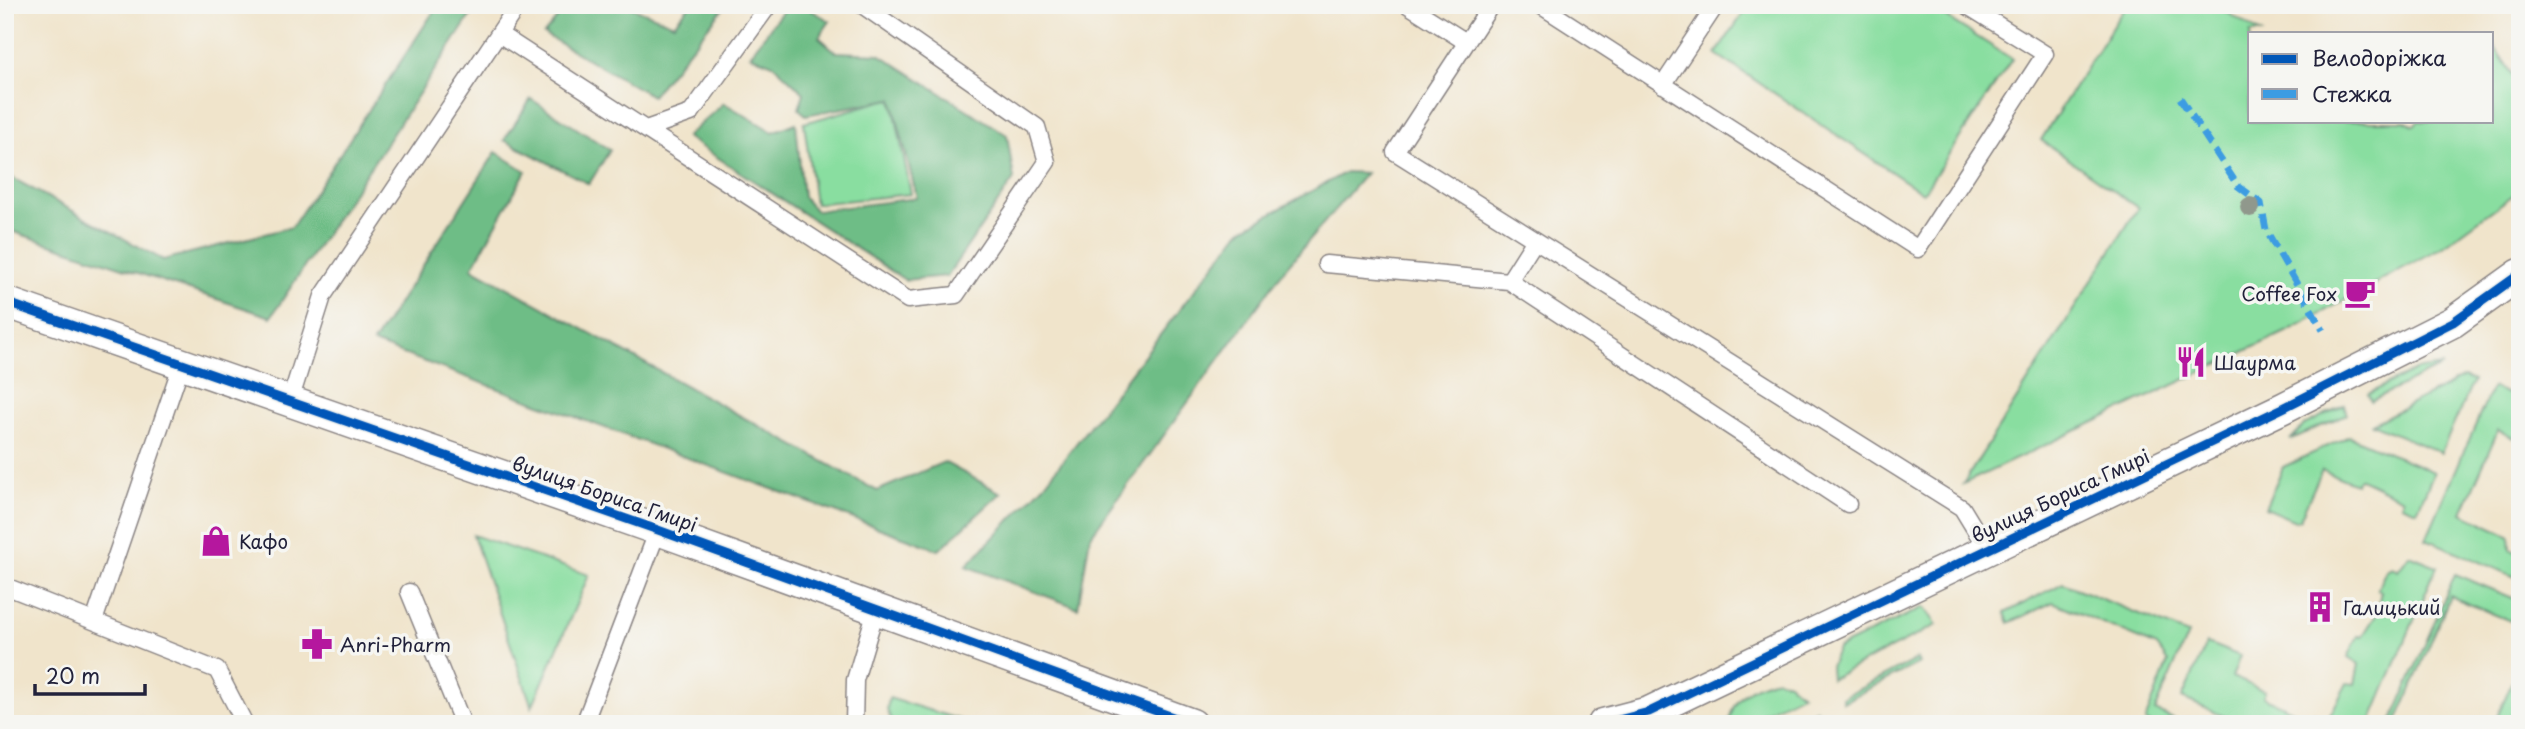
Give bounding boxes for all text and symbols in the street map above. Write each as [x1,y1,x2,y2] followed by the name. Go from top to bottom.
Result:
[2248,32,2494,122] legend
[2312,41,2447,73] text: Велодоріжка
[2312,77,2392,109] text: Стежка
[2343,276,2377,310] cafe icon: Coffee Fox
[2241,279,2337,307] place label: Coffee Fox
[2174,345,2208,379] restaurant icon: Шаурма
[2214,348,2296,376] place label: Шаурма
[1966,441,2154,549] street label: вулиця Бориса Гмирі
[509,448,701,538] street label: вулиця Бориса Гмирі
[199,524,233,558] shop icon: Кафо
[239,527,288,555] place label: Кафо
[2303,590,2337,624] building icon: Галицький
[2343,593,2440,621] place label: Галицький
[300,627,334,661] pharmacy icon: Anri-Pharm
[340,630,451,658] place label: Anri-Pharm
[35,652,145,696] scale bar
[46,659,100,691] text: 20 m

